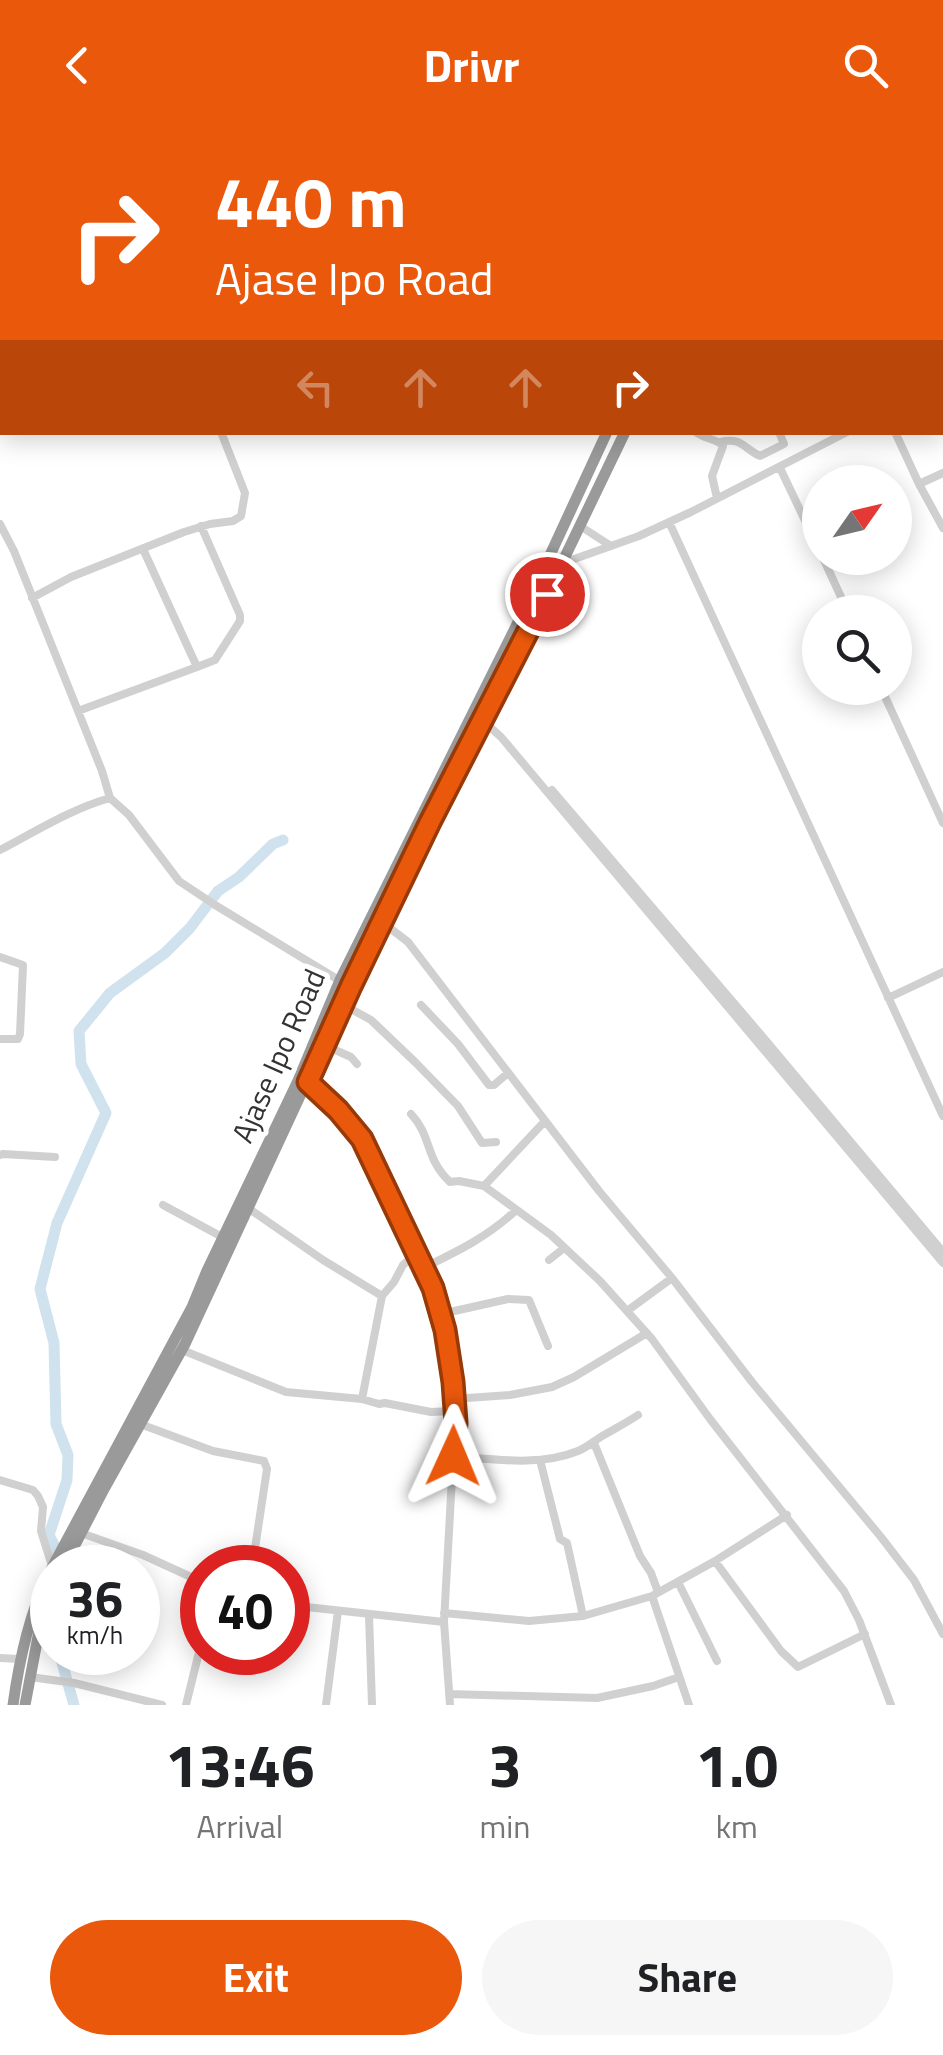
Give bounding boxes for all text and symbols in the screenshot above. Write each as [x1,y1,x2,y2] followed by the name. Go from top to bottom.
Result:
[423,31,520,99] text: Drivr
[50,38,105,93] icon: back
[838,38,893,93] icon: search
[215,148,407,254] text: 440 m
[50,170,180,300] icon: right
[215,244,494,312] text: Ajase Ipo Road
[288,360,343,415] icon: left
[393,360,448,415] icon: ahead
[498,360,553,415] icon: ahead
[603,360,658,415] icon: right
[802,465,912,575] north arrow
[802,465,912,705] map controls
[505,552,590,637] pin
[520,567,575,622] icon: arrive
[802,595,912,705] button: search
[219,961,337,1150] street label: Ajase Ipo Road
[401,1404,505,1508] position arrow
[180,1545,310,1675] speed limit sign: 40
[67,1560,123,1636] text: 36
[67,1616,123,1654] text: km/h
[165,1719,315,1810] text: 13:46
[488,1719,522,1810] text: 3
[695,1719,778,1810] text: 1.0
[196,1802,283,1850] text: Arrival
[480,1802,531,1850] text: min
[716,1802,758,1850] text: km
[50,1920,462,2035] button: Exit
[482,1920,893,2035] button: Share

